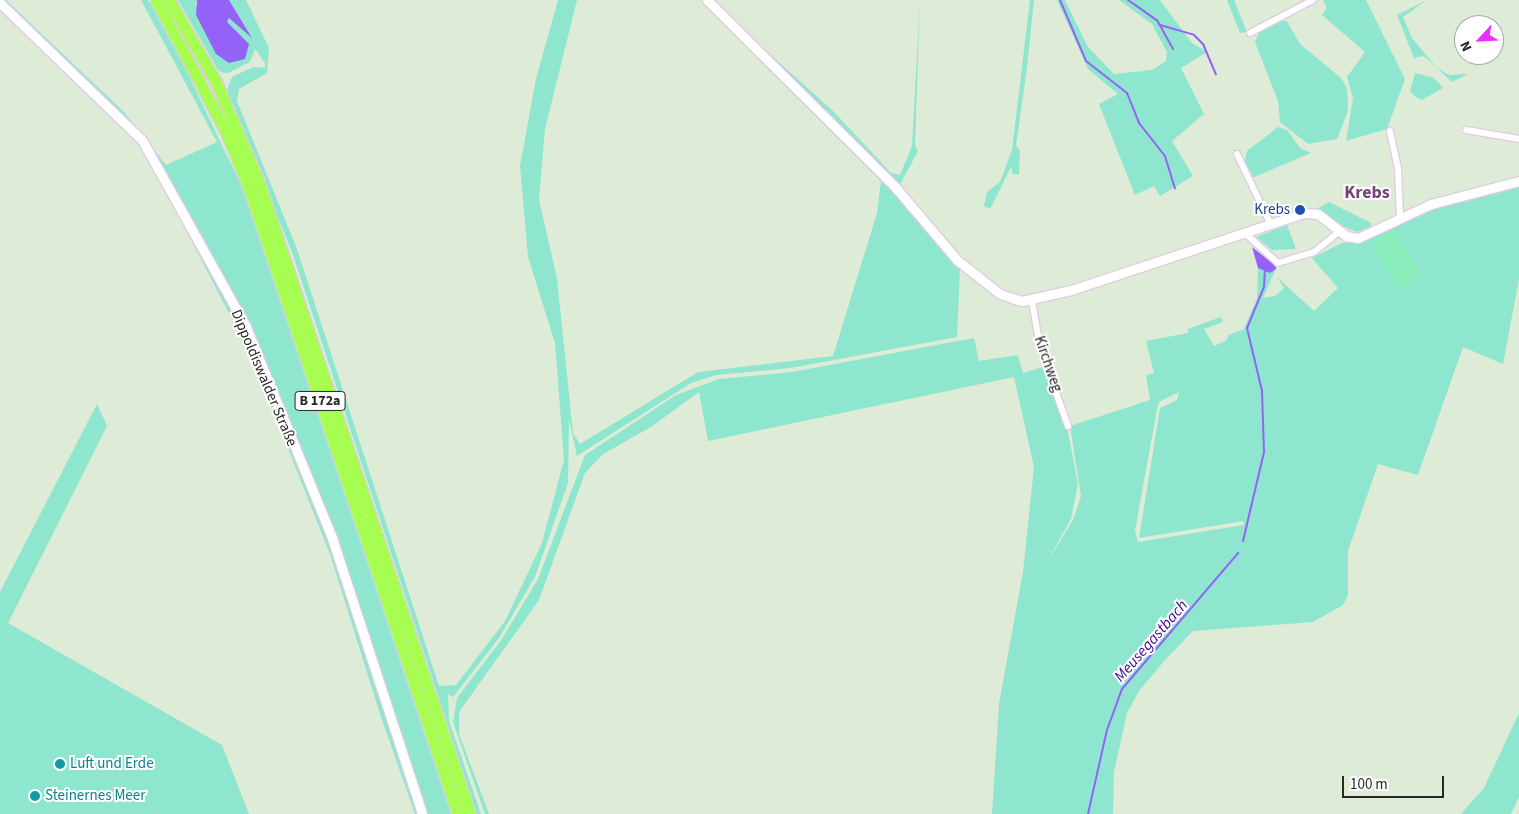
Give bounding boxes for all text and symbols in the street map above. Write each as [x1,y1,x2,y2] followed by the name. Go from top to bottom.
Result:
[1454,15,1504,65] north arrow
[1455,37,1477,54] text: N
[1344,182,1390,204] district label: Krebs
[1254,201,1290,219] place label: Krebs
[1294,204,1306,216] marker: Krebs
[227,307,301,449] street label: Dippoldiswalder Straße
[1030,334,1066,394] street label: Kirchweg
[294,390,346,412] road number: B 172a
[1110,596,1192,686] water label: Meusegastbach
[70,755,154,773] place label: Luft und Erde
[54,758,66,770] marker: Luft und Erde
[1344,766,1446,798] scale bar
[1350,774,1388,795] text: 100 m
[45,787,145,805] place label: Steinernes Meer
[29,790,41,802] marker: Steinernes Meer

